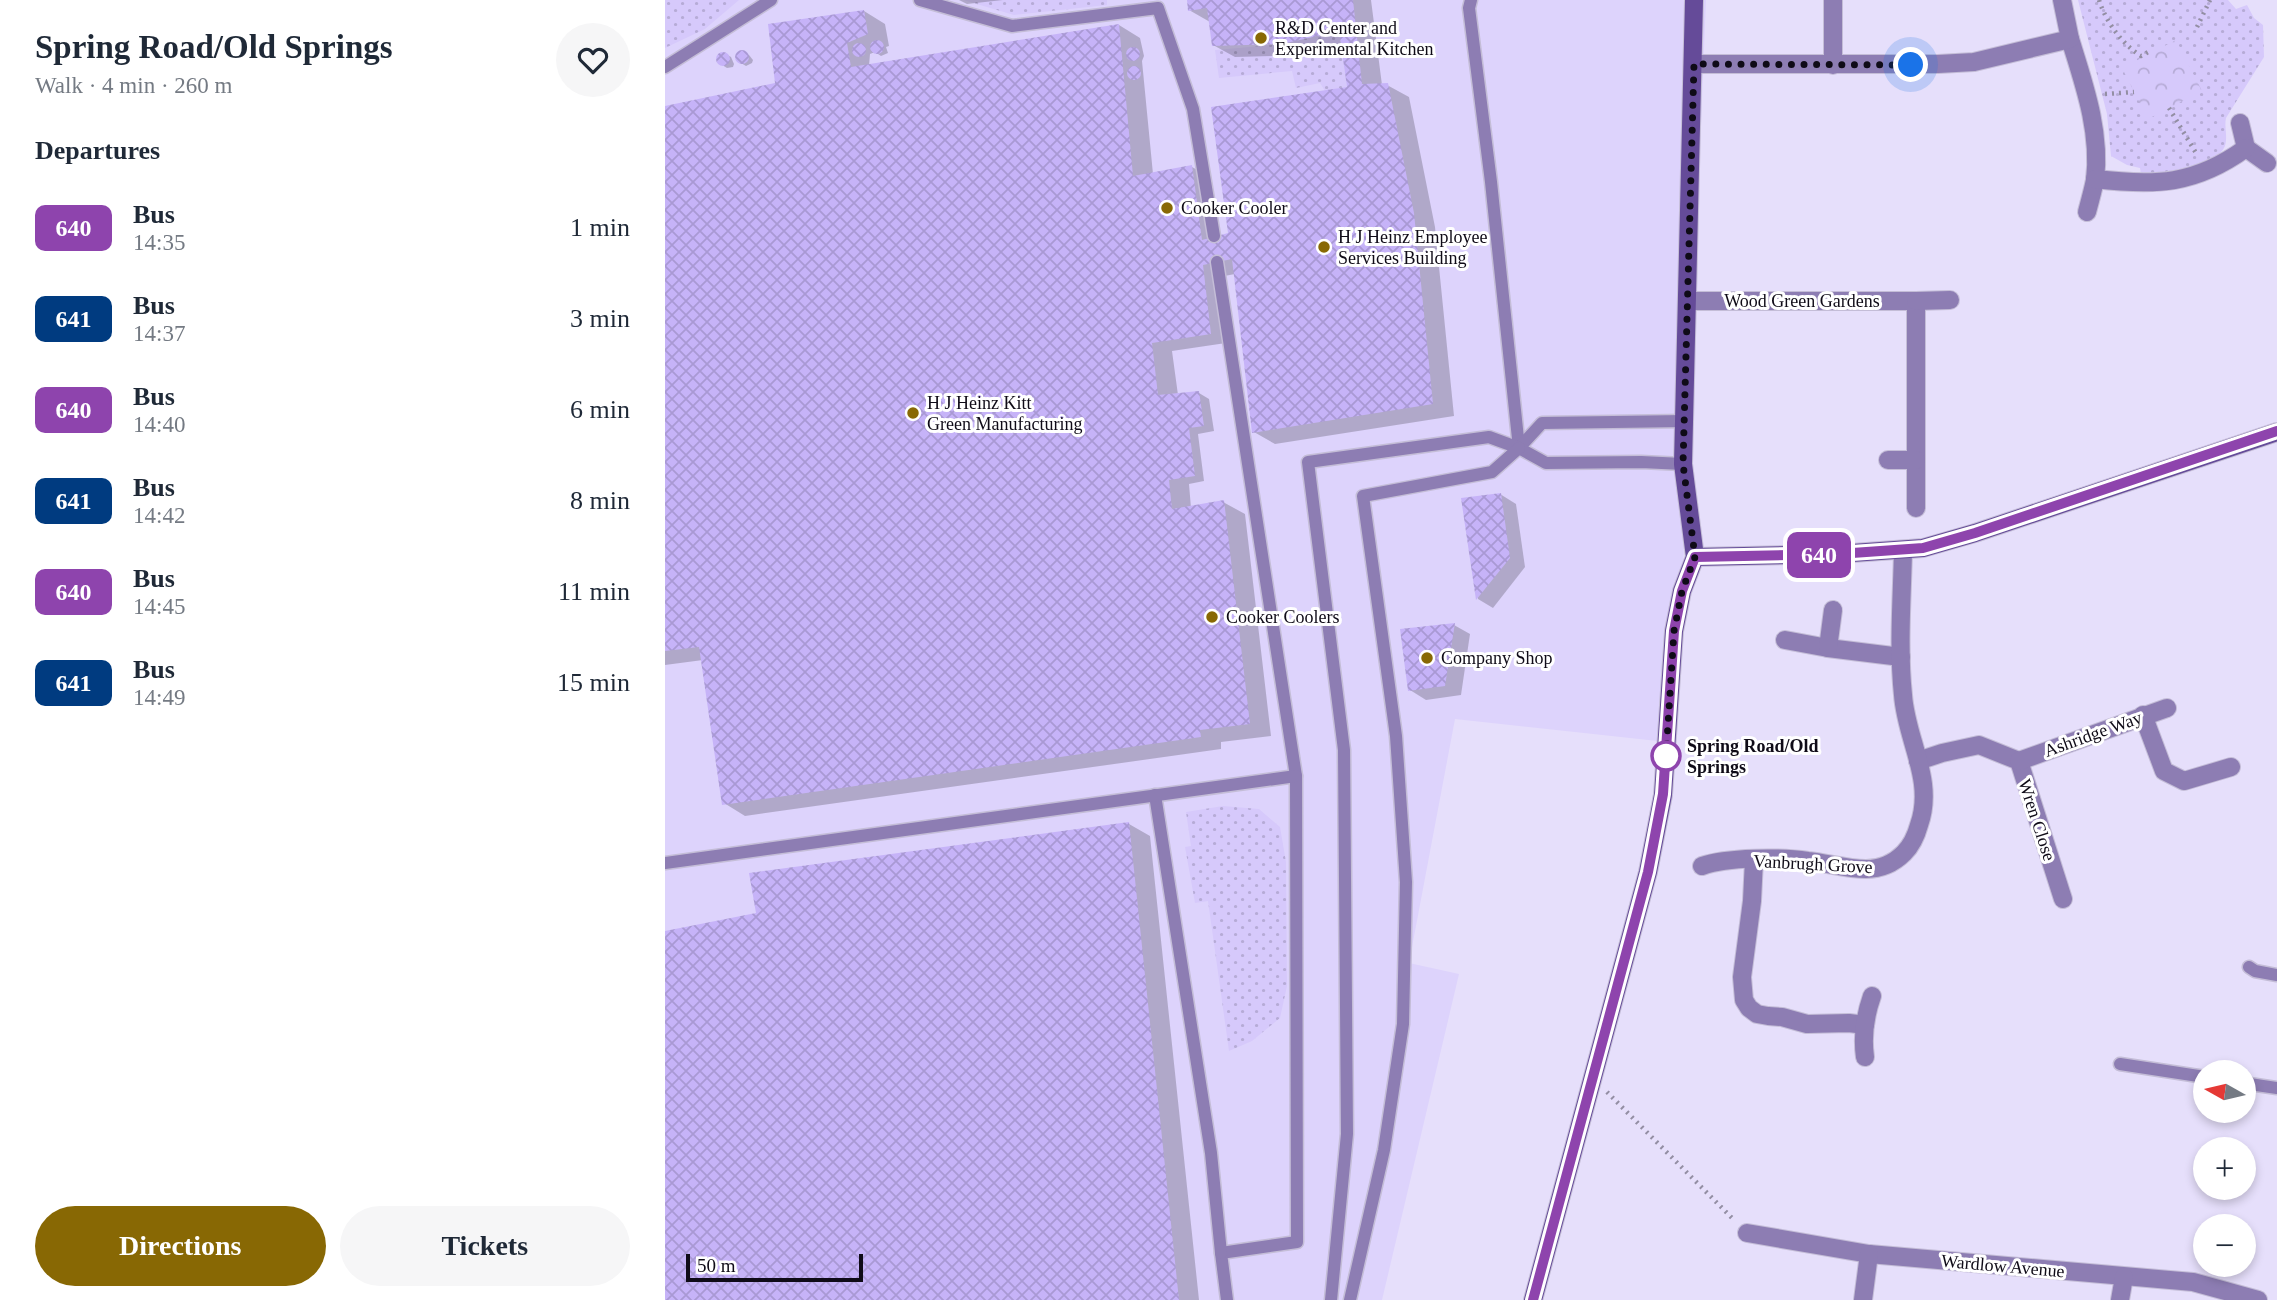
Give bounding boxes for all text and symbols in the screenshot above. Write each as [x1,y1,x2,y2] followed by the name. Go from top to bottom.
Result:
[1275,18,1433,59] place label: R&D Center and Experimental Kitchen
[556,23,630,97] button: heart
[35,29,393,65] text: Spring Road/Old Springs
[1253,30,1269,46] marker: R&D Center and Experimental Kitchen
[1893,47,1928,82] your location
[35,73,232,98] text: Walk · 4 min · 260 m
[35,136,160,165] text: Departures
[1181,198,1287,218] place label: Cooker Cooler
[133,200,175,229] text: Bus
[1159,200,1175,216] marker: Cooker Cooler
[570,213,630,242] text: 1 min
[56,215,92,241] text: 640
[1338,227,1487,268] place label: H J Heinz Employee Services Building
[133,230,185,255] text: 14:35
[1316,239,1332,255] marker: H J Heinz Employee Services Building
[133,291,175,320] text: Bus
[1724,291,1880,311] street label: Wood Green Gardens
[570,304,630,333] text: 3 min
[56,306,92,332] text: 641
[133,321,185,346] text: 14:37
[133,382,175,411] text: Bus
[927,393,1082,434] place label: H J Heinz Kitt Green Manufacturing
[570,395,630,424] text: 6 min
[56,397,92,423] text: 640
[905,405,921,421] marker: H J Heinz Kitt Green Manufacturing
[133,412,185,437] text: 14:40
[133,473,175,502] text: Bus
[570,486,630,515] text: 8 min
[56,488,92,514] text: 641
[133,503,185,528] text: 14:42
[1779,532,1859,578] line badge: 640
[1801,542,1837,568] text: 640
[133,564,175,593] text: Bus
[558,577,630,606] text: 11 min
[56,579,92,605] text: 640
[133,594,185,619] text: 14:45
[1226,607,1339,627] place label: Cooker Coolers
[1204,609,1220,625] marker: Cooker Coolers
[1441,648,1553,668] place label: Company Shop
[1419,650,1435,666] marker: Company Shop
[133,655,175,684] text: Bus
[557,668,630,697] text: 15 min
[56,670,92,696] text: 641
[133,685,185,710] text: 14:49
[2041,707,2145,761] street label: Ashridge Way
[1687,736,1819,777] place label: Spring Road/Old Springs
[1651,741,1681,771] marker: Spring Road/Old Springs
[2014,777,2060,863] street label: Wren Close
[1753,851,1873,877] street label: Vanbrugh Grove
[2193,1060,2256,1124] north arrow
[2193,1060,2256,1277] map controls
[2193,1137,2256,1200] button: +
[35,1206,326,1286] button: Directions
[340,1206,630,1286] button: Tickets
[2193,1214,2256,1277] button: −
[686,1251,863,1283] scale bar
[1941,1251,2065,1281] street label: Wardlow Avenue
[697,1255,736,1276] text: 50 m

